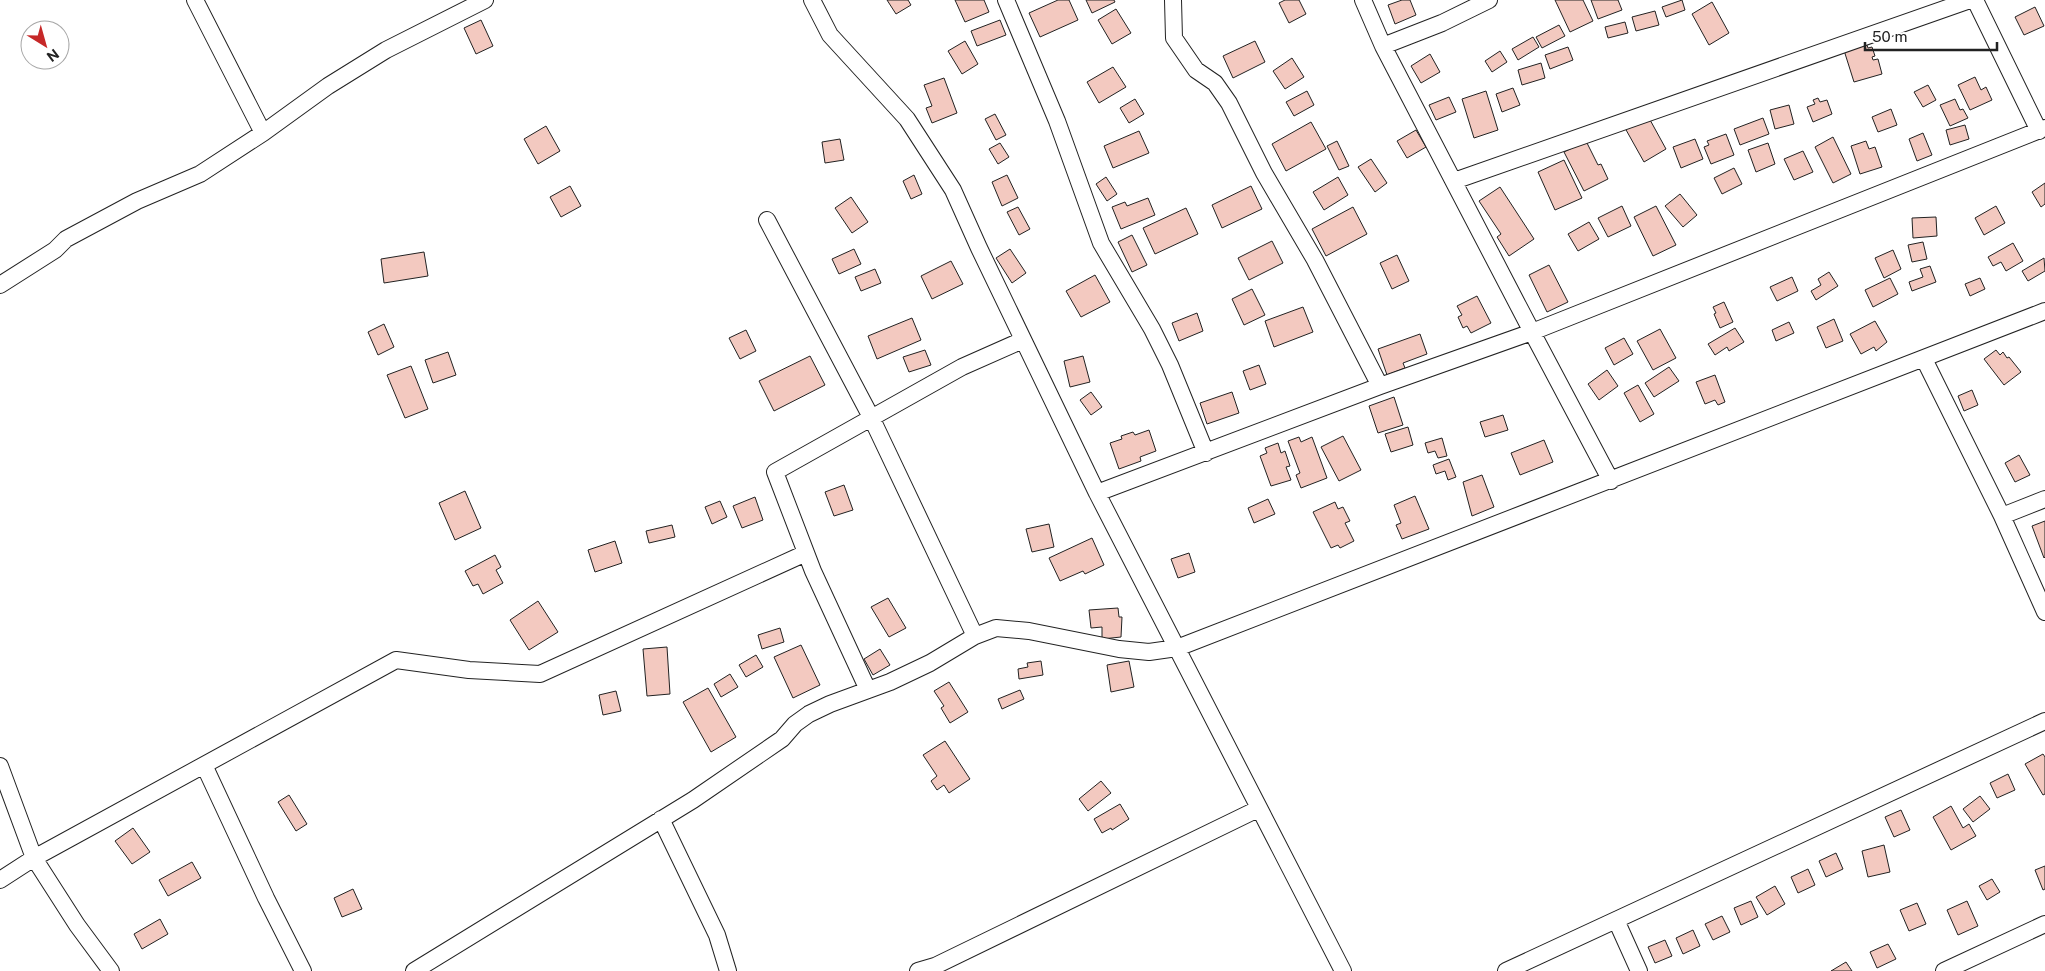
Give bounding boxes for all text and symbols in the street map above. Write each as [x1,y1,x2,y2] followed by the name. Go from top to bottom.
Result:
[20,20,70,70] north arrow
[1865,20,1998,52] scale bar
[1872,28,1907,45] text: 50 m
[44,46,62,65] text: N

